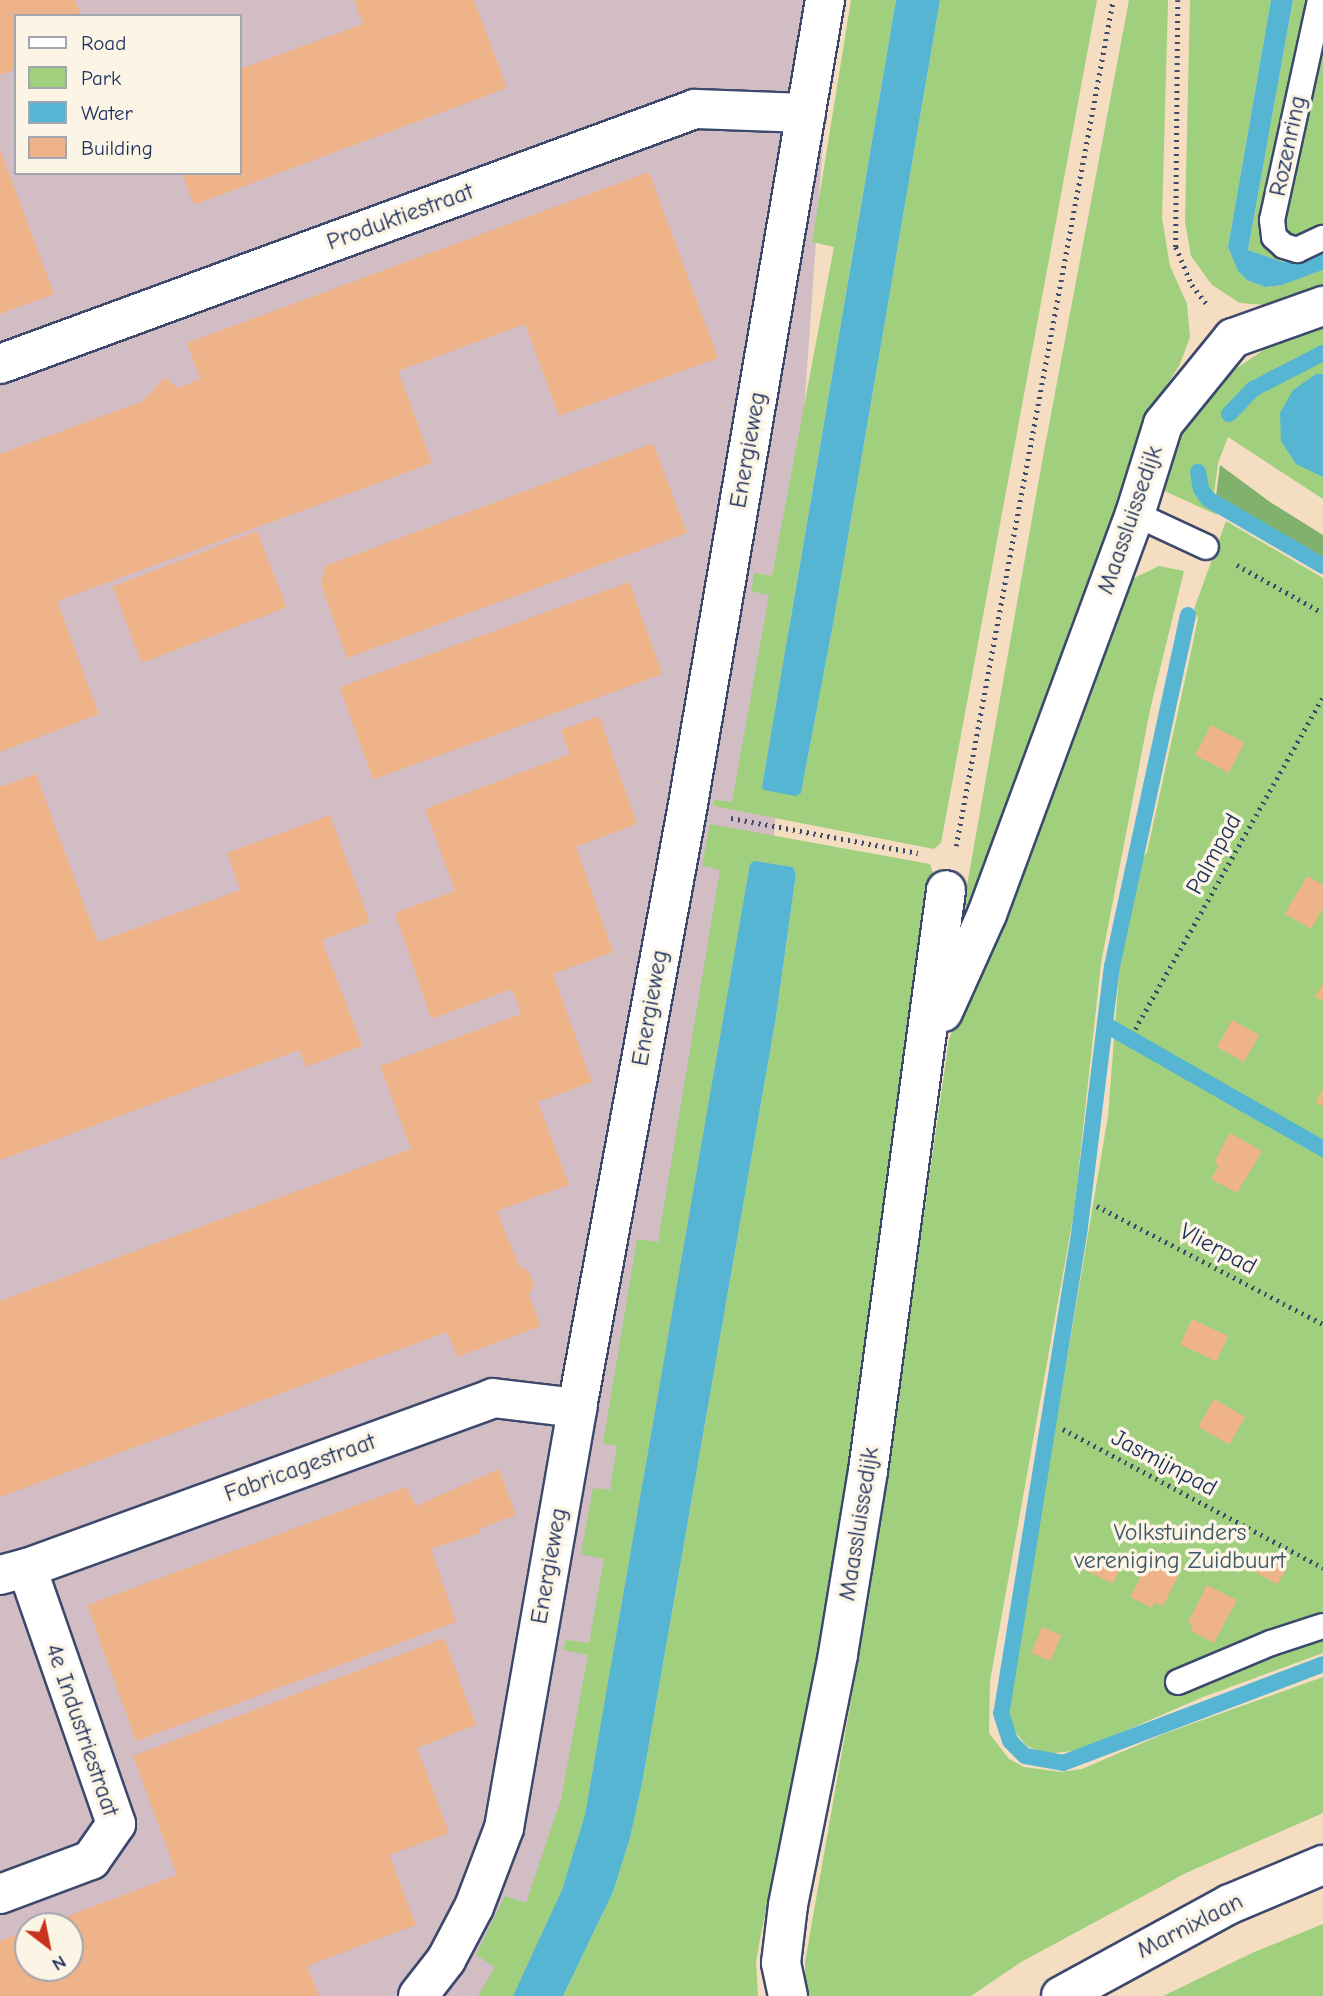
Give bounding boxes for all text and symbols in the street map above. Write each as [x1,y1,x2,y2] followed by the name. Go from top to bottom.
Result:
[14,14,242,175] legend
[81,31,126,55] text: Road
[81,66,121,90] text: Park
[1263,93,1313,199] street label: Rozenring
[81,101,133,125] text: Water
[81,136,153,160] text: Building
[323,177,477,257] street label: Produktiestraat
[724,390,772,510] street label: Energieweg
[1091,442,1169,598] street label: Maassluissedijk
[1180,809,1248,899] street label: Palmpad
[626,948,674,1068] street label: Energieweg
[1175,1217,1261,1281] street label: Vlierpad
[1106,1423,1222,1503] street label: Jasmijnpad
[220,1427,380,1509] street label: Fabricagestraat
[833,1445,885,1603] street label: Maassluissedijk
[525,1506,573,1626] street label: Energieweg
[1074,1519,1286,1575] park label: Volkstuinders vereniging Zuidbuurt
[39,1640,125,1820] street label: 4e Industriestraat
[1132,1887,1248,1965] street label: Marnixlaan
[14,1912,84,1982] north arrow
[48,1950,70,1976] text: N

